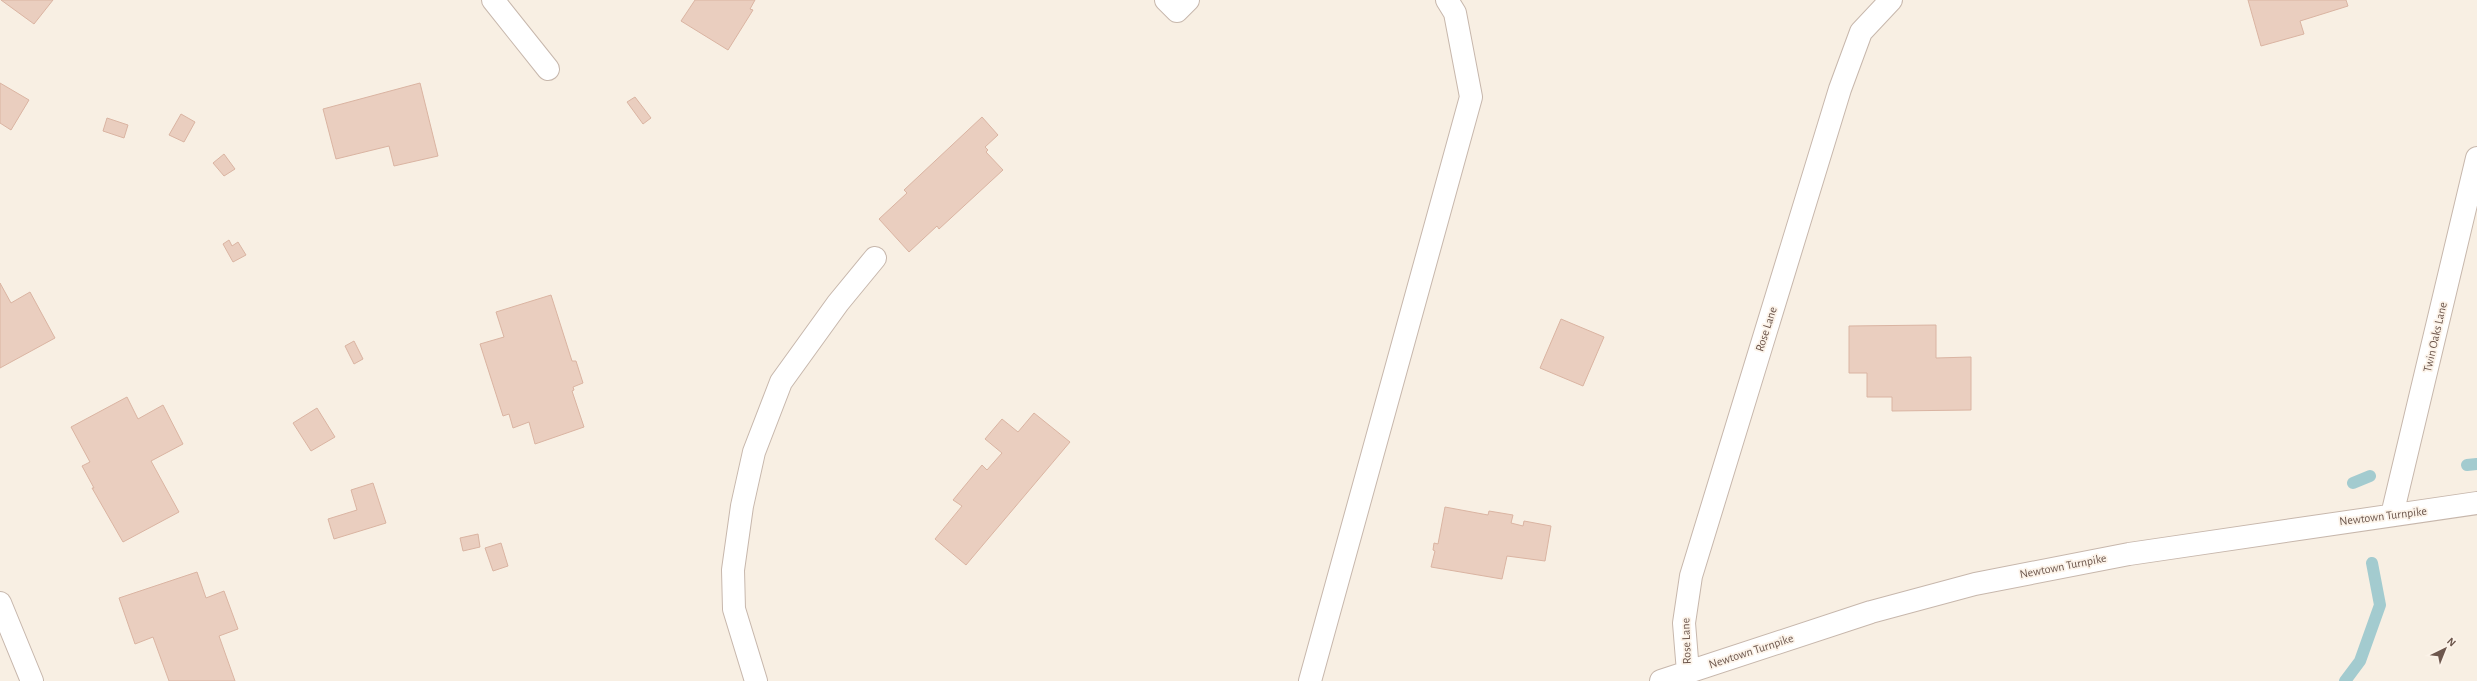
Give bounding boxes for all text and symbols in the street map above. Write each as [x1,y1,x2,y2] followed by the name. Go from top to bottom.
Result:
[2421,301,2449,373] street label: Twin Oaks Lane
[1753,305,1779,353] street label: Rose Lane
[2339,505,2427,527] street label: Newtown Turnpike
[2019,552,2107,580] street label: Newtown Turnpike
[1679,618,1693,664] street label: Rose Lane
[2425,629,2465,669] north arrow
[1707,632,1795,670] street label: Newtown Turnpike
[2445,635,2458,649] text: N

